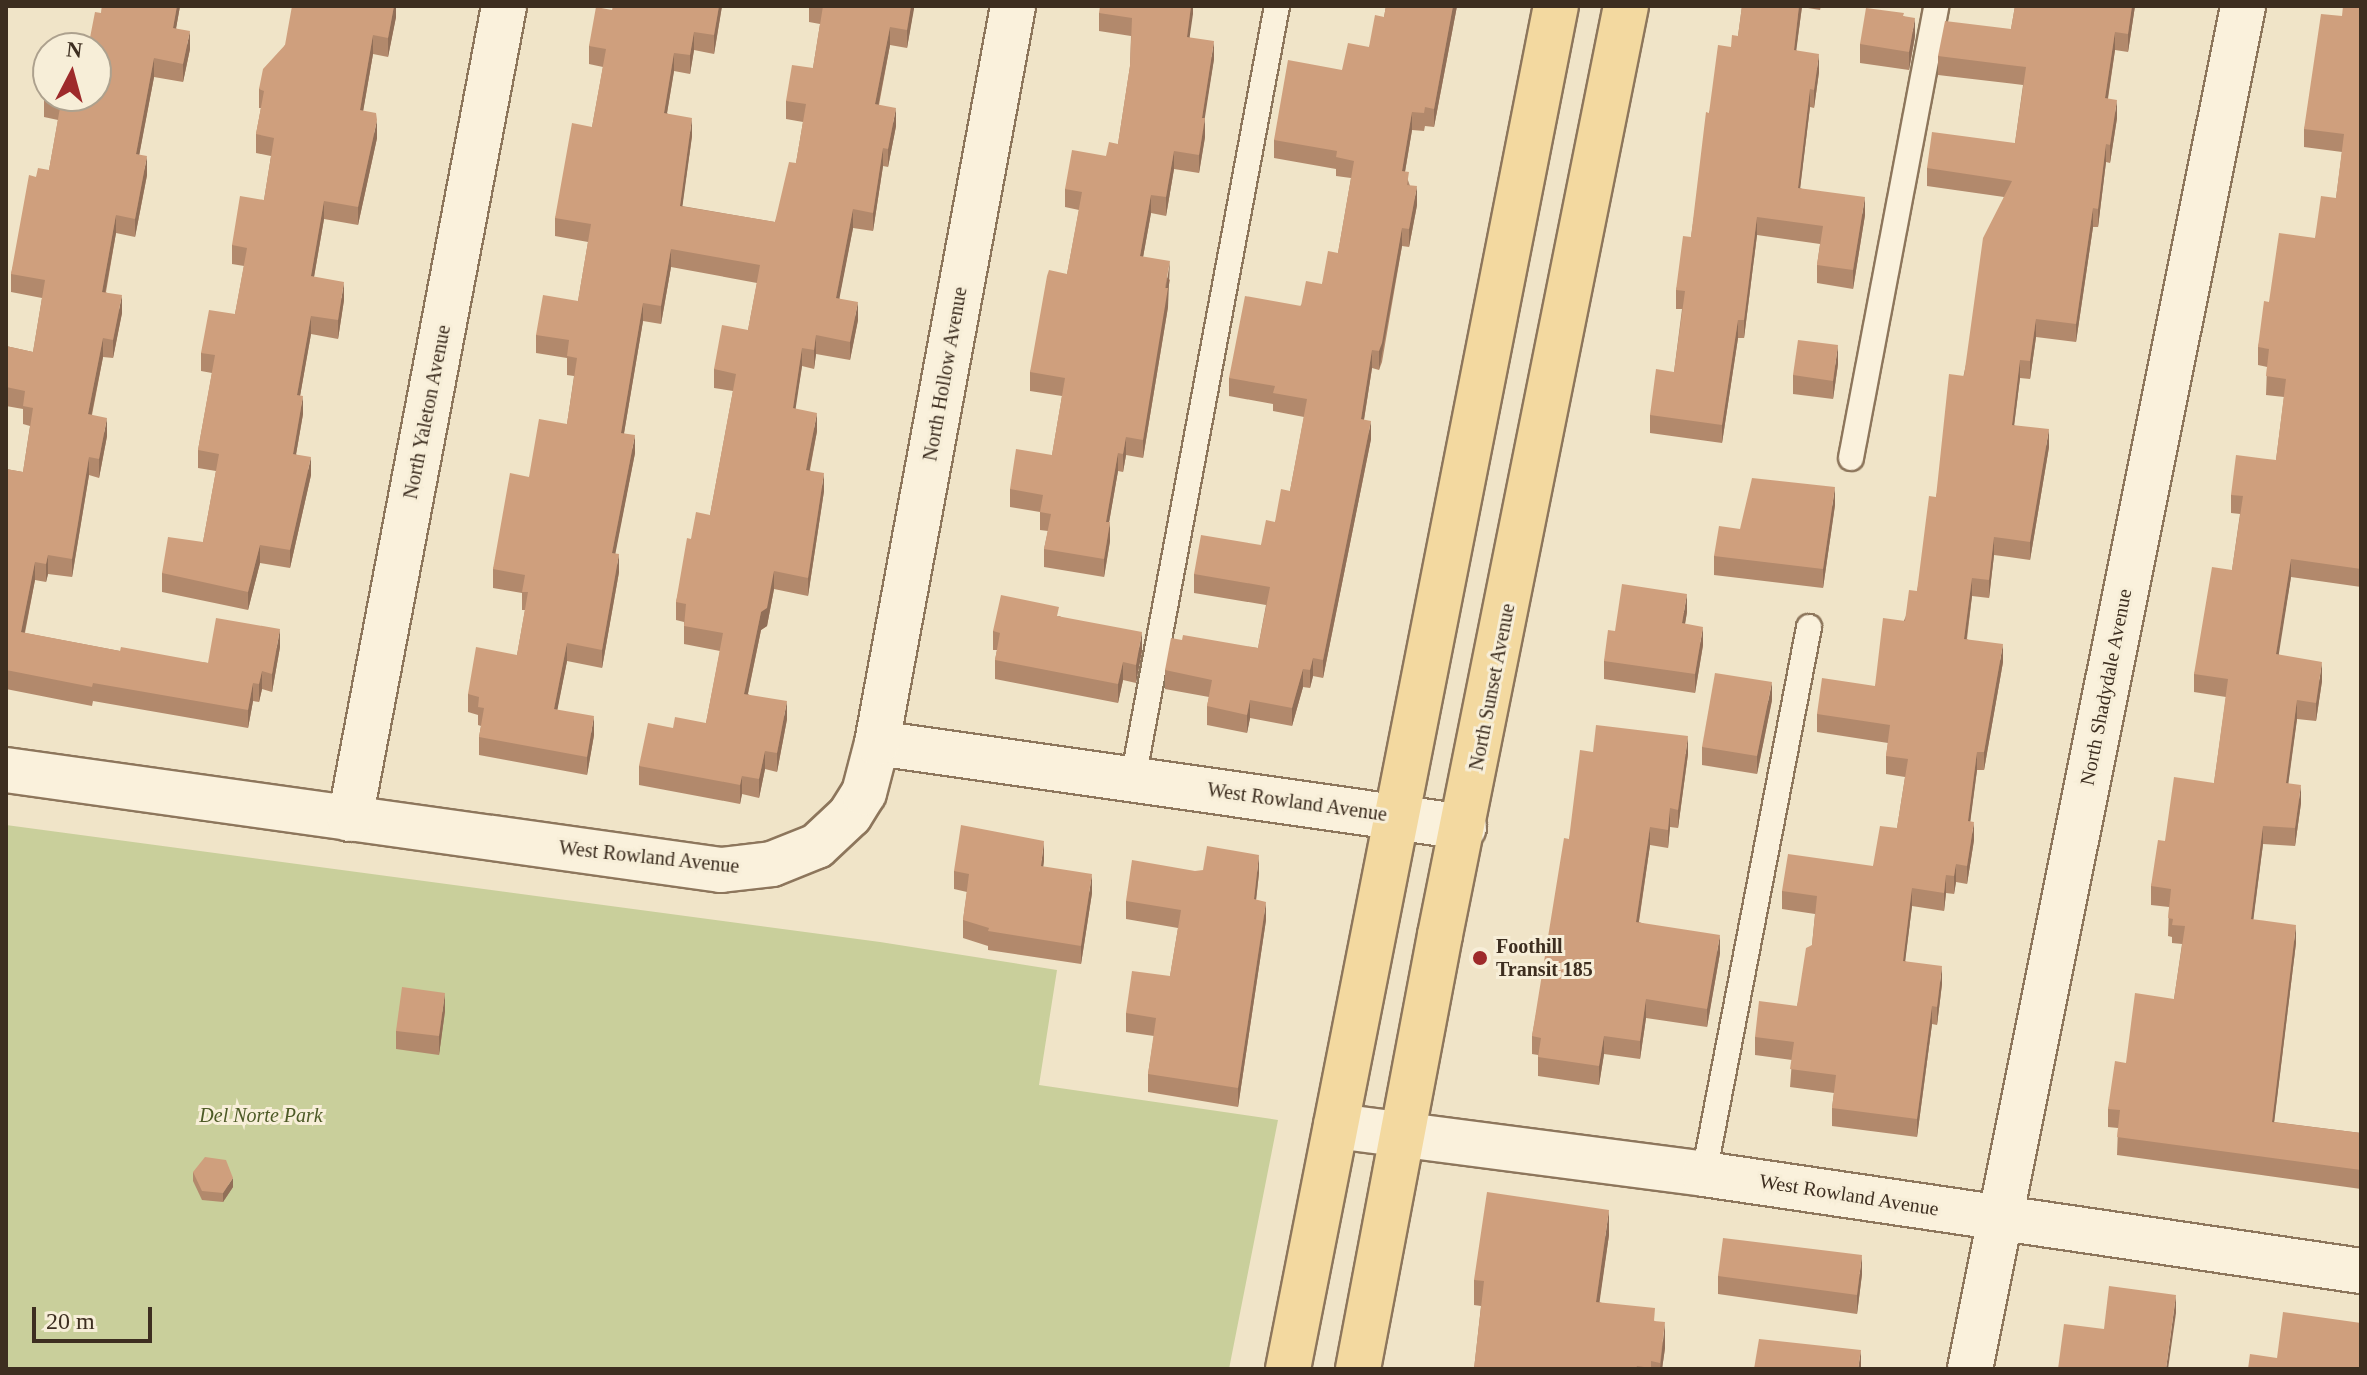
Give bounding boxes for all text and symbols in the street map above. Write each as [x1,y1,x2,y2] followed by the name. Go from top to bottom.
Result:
[32,32,112,112] north arrow
[65,36,84,63] text: N
[918,285,972,463] street label: North Hollow Avenue
[398,322,456,502] street label: North Yaleton Avenue
[2075,586,2137,788] street label: North Shadydale Avenue
[1464,601,1520,773] street label: North Sunset Avenue
[1205,777,1389,827] street label: West Rowland Avenue
[557,836,741,878] street label: West Rowland Avenue
[1496,934,1593,981] place label: Foothill Transit 185
[1471,949,1489,967] marker: Foothill Transit 185
[199,1103,323,1127] park label: Del Norte Park
[1757,1169,1941,1221] street label: West Rowland Avenue
[36,1291,156,1341] scale bar
[46,1308,95,1334] text: 20 m

